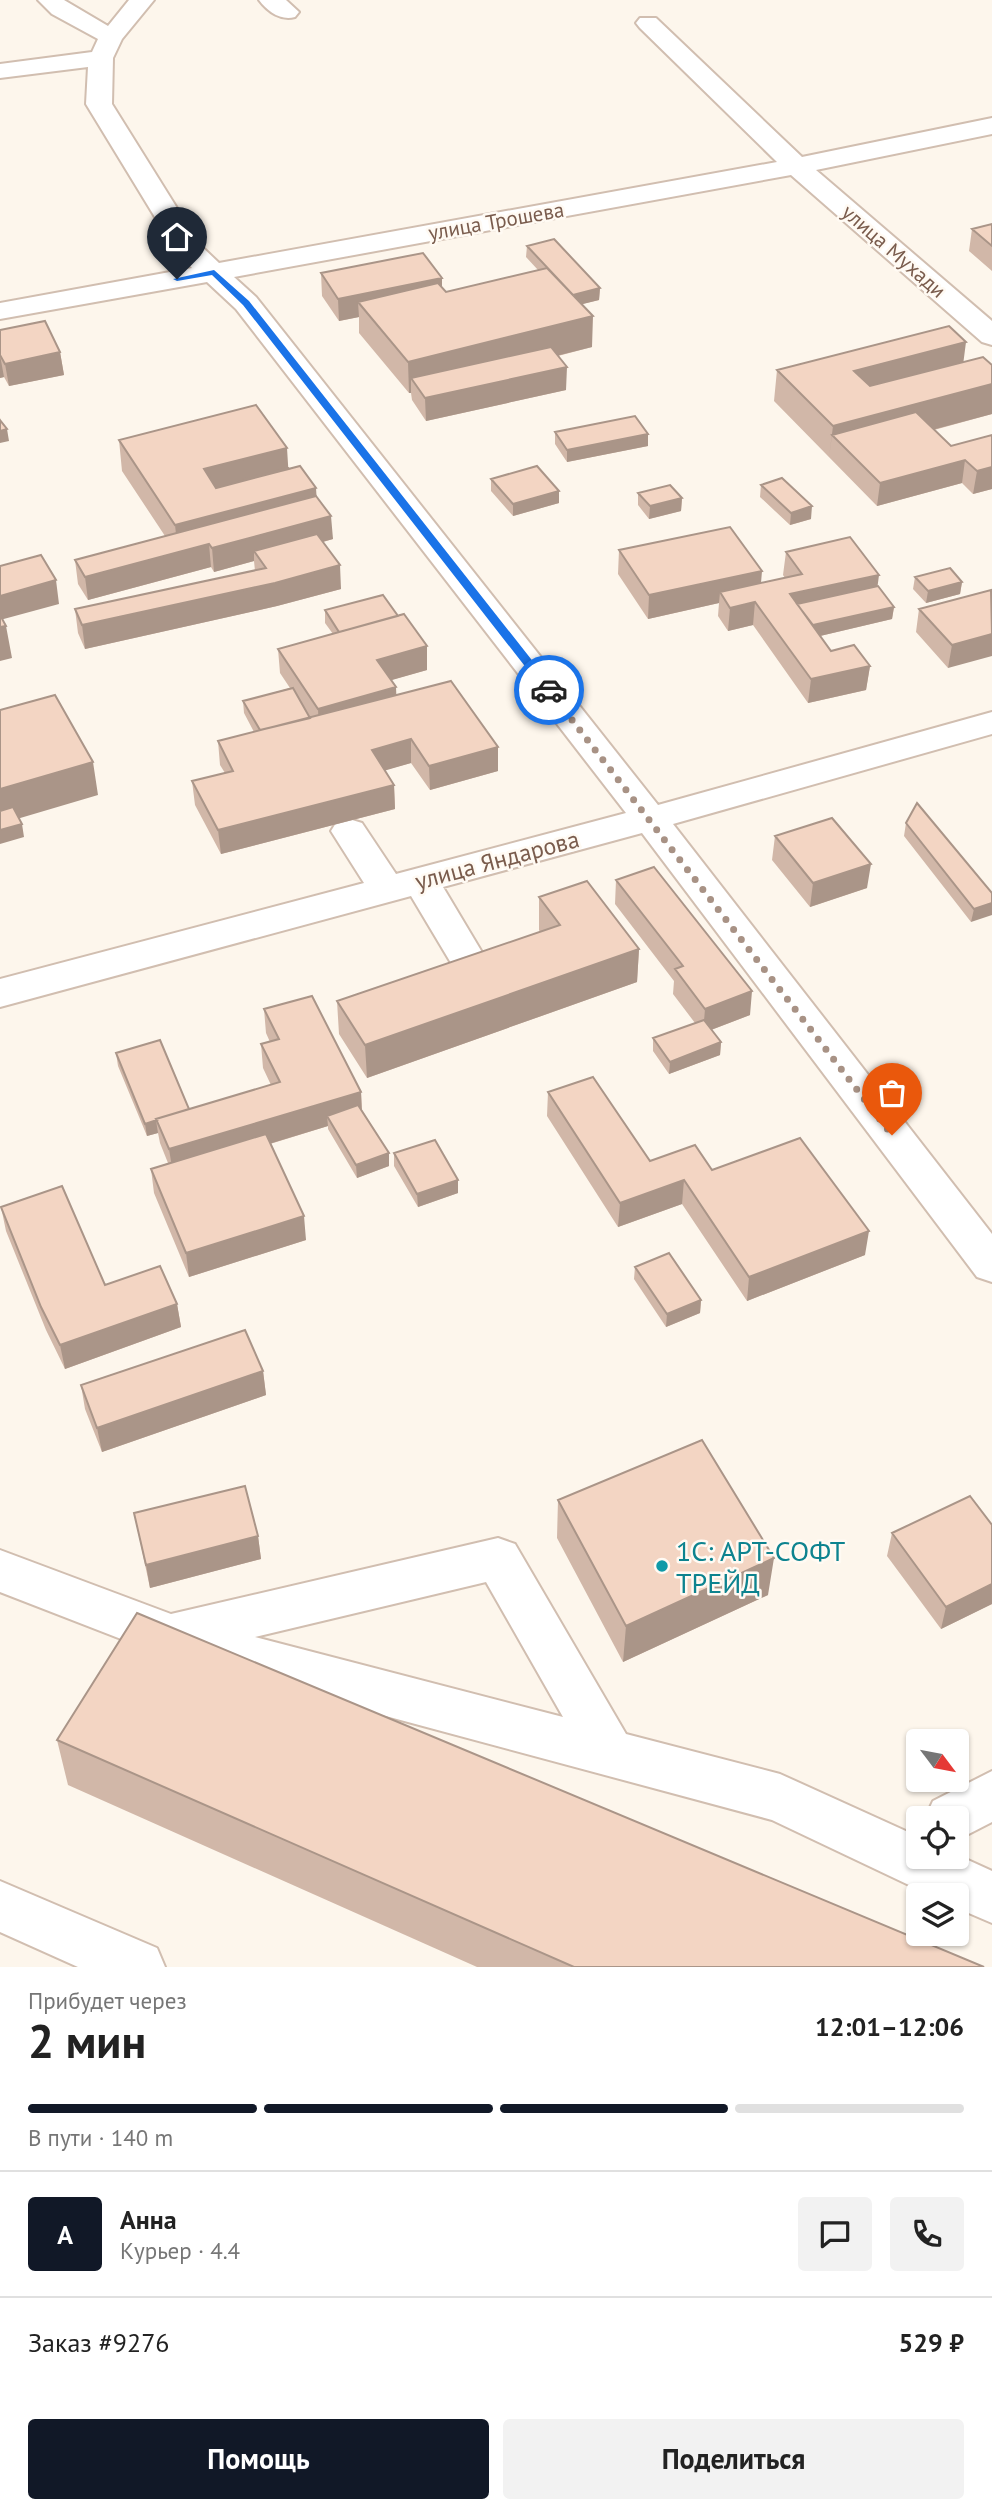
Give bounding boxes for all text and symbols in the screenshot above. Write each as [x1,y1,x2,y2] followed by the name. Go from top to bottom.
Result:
[426,196,566,246] street label: улица Трошева
[836,198,952,304] street label: улица Мухади
[147,207,207,279] pin
[158,218,196,256] icon: home
[514,655,584,725] courier
[530,671,568,709] icon: car
[411,823,583,897] street label: улица Яндарова
[862,1063,922,1135] pin
[873,1074,911,1112] icon: bag
[676,1532,846,1601] place label: 1С: АРТ-СОФТ ТРЕЙД
[654,1558,670,1574] marker: 1С: АРТ-СОФТ ТРЕЙД
[906,1729,970,1792] north arrow
[906,1729,969,1946] map controls
[906,1806,969,1869] button: locate
[906,1883,969,1946] button: layers
[28,1986,187,2015] text: Прибудет через
[815,2010,964,2043] text: 12:01–12:06
[28,2011,146,2071] text: 2 мин
[28,2123,173,2152] text: В пути · 140 m
[798,2197,872,2271] button: chat
[890,2197,964,2271] button: phone
[120,2203,177,2236] text: Анна
[57,2218,73,2251] text: А
[120,2236,240,2265] text: Курьер · 4.4
[28,2326,170,2359] text: Заказ #9276
[898,2326,964,2359] text: 529 ₽
[28,2419,489,2499] button: Помощь
[503,2419,964,2499] button: Поделиться

